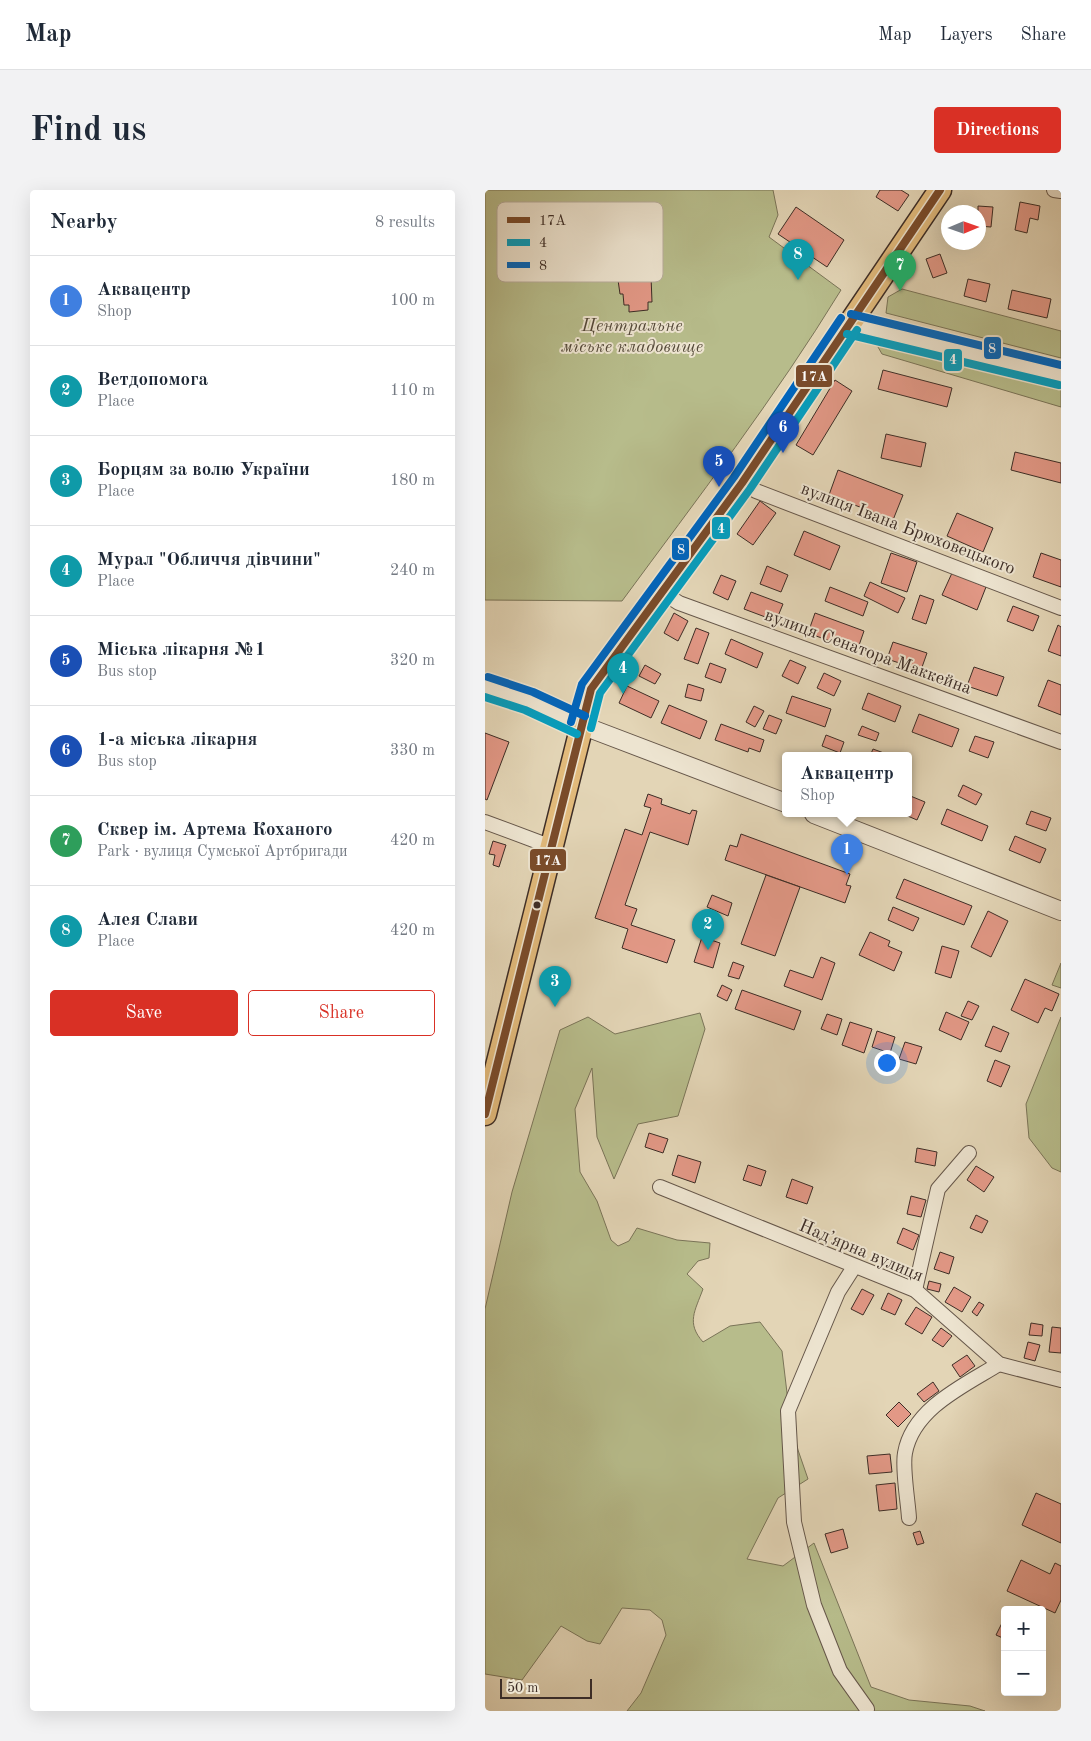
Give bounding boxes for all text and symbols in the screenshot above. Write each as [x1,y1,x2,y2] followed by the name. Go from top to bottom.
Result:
[25,23,72,47] text: Map
[878,26,912,44] text: Map
[940,26,992,44] text: Layers
[1020,26,1066,44] text: Share
[934,107,1061,153] button: Directions
[30,113,146,148] text: Find us
[497,202,663,282] legend
[941,205,986,250] north arrow
[50,212,118,233] text: Nearby
[539,214,566,228] text: 17А
[375,215,435,231] text: 8 results
[539,236,547,250] text: 4
[782,239,814,280] pin: 8
[884,250,916,291] pin: 7
[539,259,547,273] text: 8
[97,281,191,300] text: Аквацентр
[61,293,71,309] text: 1
[390,293,435,309] text: 100 m
[97,304,132,320] text: Shop
[561,317,703,356] park label: Центральне міське кладовище
[983,336,1002,360] line badge: 8
[988,342,996,356] text: 8
[943,348,963,372] line badge: 4
[949,353,957,367] text: 4
[795,364,833,388] line badge: 17А
[801,370,828,384] text: 17А
[97,371,208,390] text: Ветдопомога
[61,383,71,399] text: 2
[390,383,435,399] text: 110 m
[97,394,134,410] text: Place
[767,412,799,453] pin: 6
[703,446,735,487] pin: 5
[97,461,310,480] text: Борцям за волю України
[61,473,71,489] text: 3
[390,473,435,489] text: 180 m
[798,480,1018,578] street label: вулиця Івана Брюховецького
[97,484,134,500] text: Place
[711,516,731,540] line badge: 4
[717,522,725,536] text: 4
[671,537,690,561] line badge: 8
[677,543,685,557] text: 8
[97,551,321,570] text: Мурал "Обличчя дівчини"
[61,563,71,579] text: 4
[390,563,435,579] text: 240 m
[97,574,134,590] text: Place
[762,606,974,698] street label: вулиця Сенатора Маккейна
[97,641,266,660] text: Міська лікарня №1
[61,653,71,669] text: 5
[390,653,435,669] text: 320 m
[607,653,639,694] pin: 4
[97,664,157,680] text: Bus stop
[97,731,257,750] text: 1-а міська лікарня
[61,743,71,759] text: 6
[390,743,435,759] text: 330 m
[782,752,912,817] popup
[97,754,157,770] text: Bus stop
[800,765,894,784] text: Аквацентр
[800,788,835,804] text: Shop
[97,821,333,840] text: Сквер ім. Артема Коханого
[61,833,71,849] text: 7
[390,833,435,849] text: 420 m
[831,834,863,875] pin: 1
[97,844,348,860] text: Park · вулиця Сумської Артбригади
[529,848,567,872] line badge: 17А
[535,854,562,868] text: 17А
[532,900,542,910] unlabelled marker
[692,909,724,950] pin: 2
[97,911,198,930] text: Алея Слави
[61,923,71,939] text: 8
[390,923,435,939] text: 420 m
[97,934,134,950] text: Place
[539,966,571,1007] pin: 3
[50,990,238,1036] button: Save
[248,990,435,1036] button: Share
[874,1050,900,1076] your location
[796,1217,926,1285] street label: Надʼярна вулиця
[1001,1606,1046,1696] map controls
[1001,1606,1046,1651] button: +
[1001,1651,1046,1696] button: −
[500,1676,593,1699] scale bar
[507,1681,538,1695] text: 50 m

